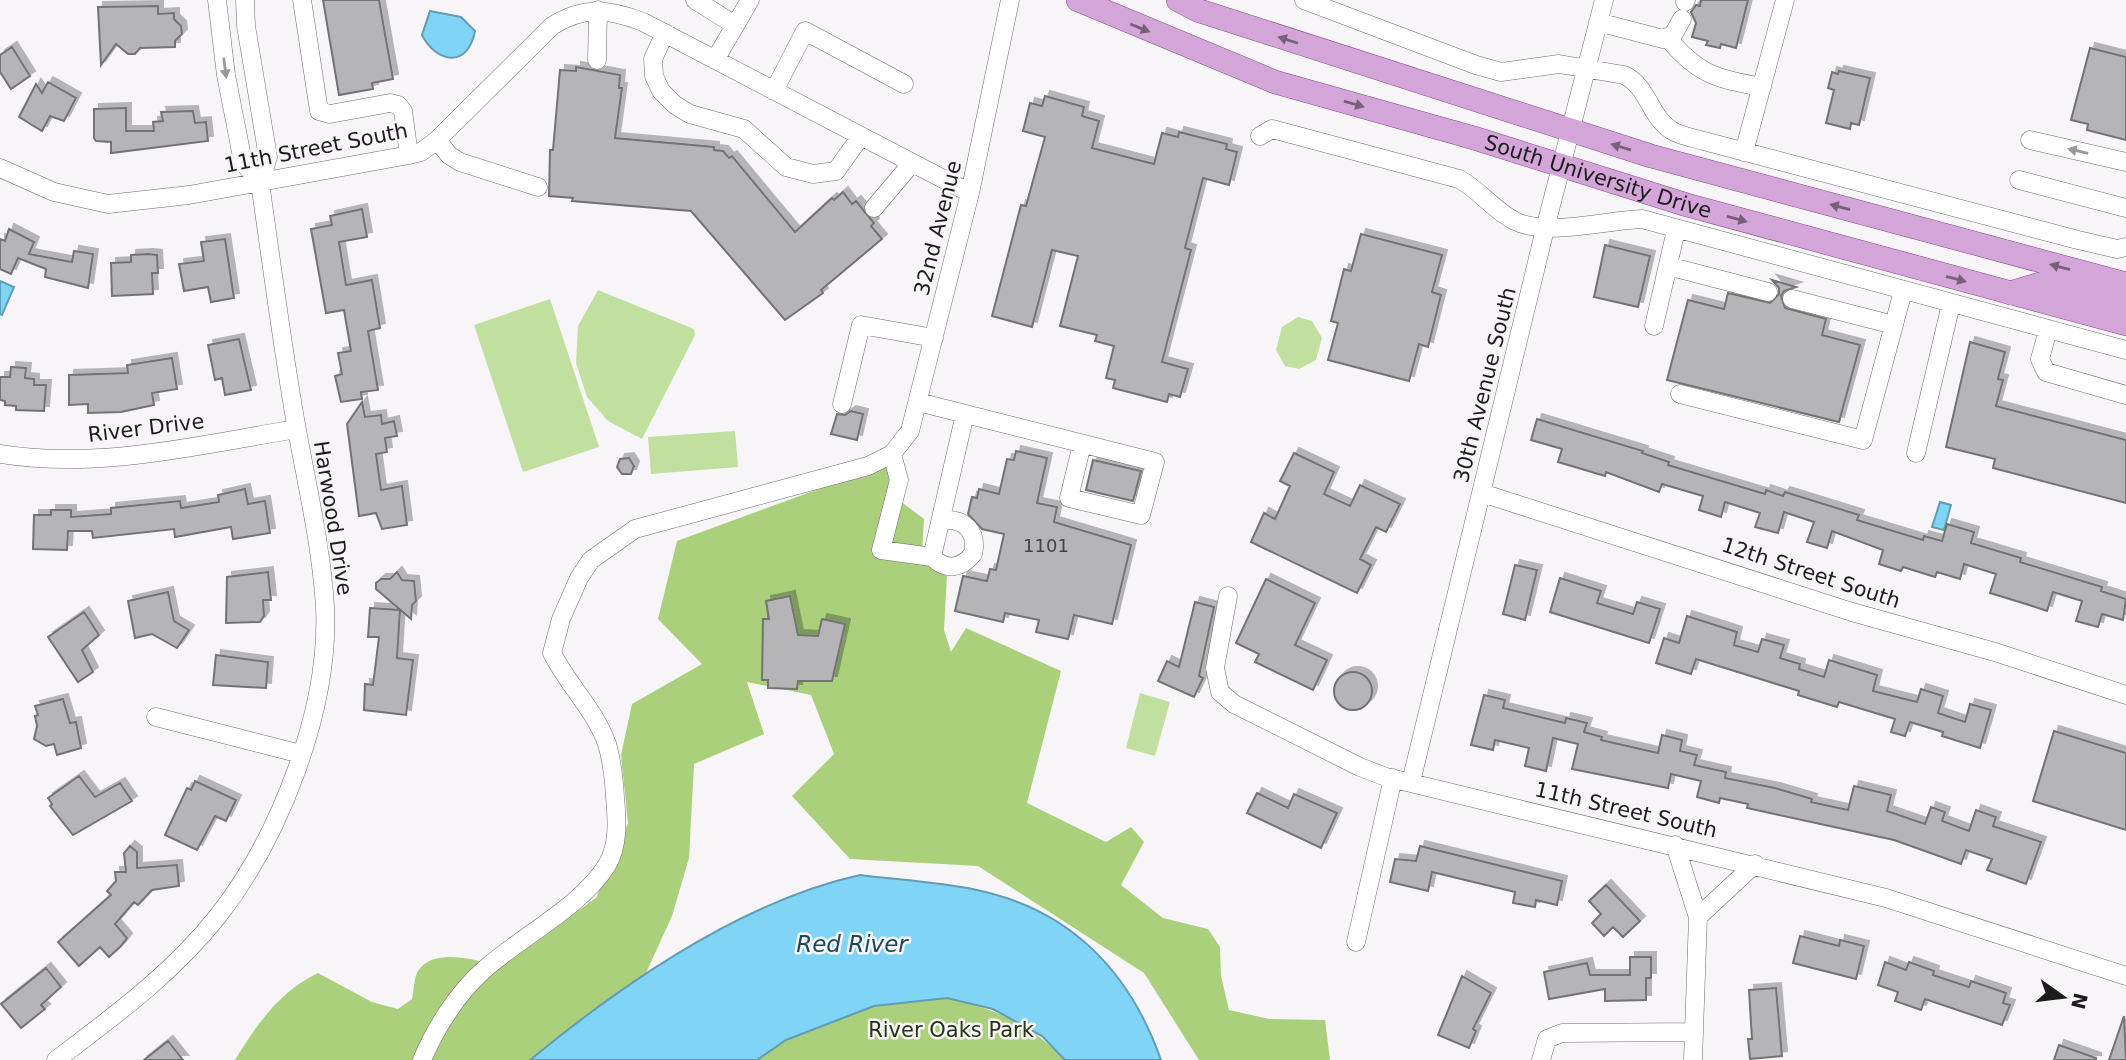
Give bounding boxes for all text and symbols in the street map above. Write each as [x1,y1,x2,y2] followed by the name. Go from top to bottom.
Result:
[1130,23,1151,34] one-way arrow
[1277,34,1298,44] one-way arrow
[220,57,231,79] one-way arrow
[1344,100,1365,110] one-way arrow
[222,118,410,178] street label: 11th Street South
[1482,130,1714,223] street label: South University Drive
[1610,141,1631,151] one-way arrow
[2067,145,2089,156] one-way arrow
[910,158,966,298] street label: 32nd Avenue
[1829,202,1850,212] one-way arrow
[1726,214,1747,224] one-way arrow
[2049,261,2071,272] one-way arrow
[1945,274,1967,285] one-way arrow
[1449,285,1521,485] street label: 30th Avenue South
[86,409,206,447] street label: River Drive
[309,439,357,597] street label: Harwood Drive
[1719,533,1903,613] street label: 12th Street South
[1023,535,1069,556] house number: 1101
[1532,777,1720,843] street label: 11th Street South
[796,931,909,957] water label: Red River
[2028,962,2098,1032] north arrow
[2067,991,2092,1011] text: N
[868,1018,1035,1042] park label: River Oaks Park

